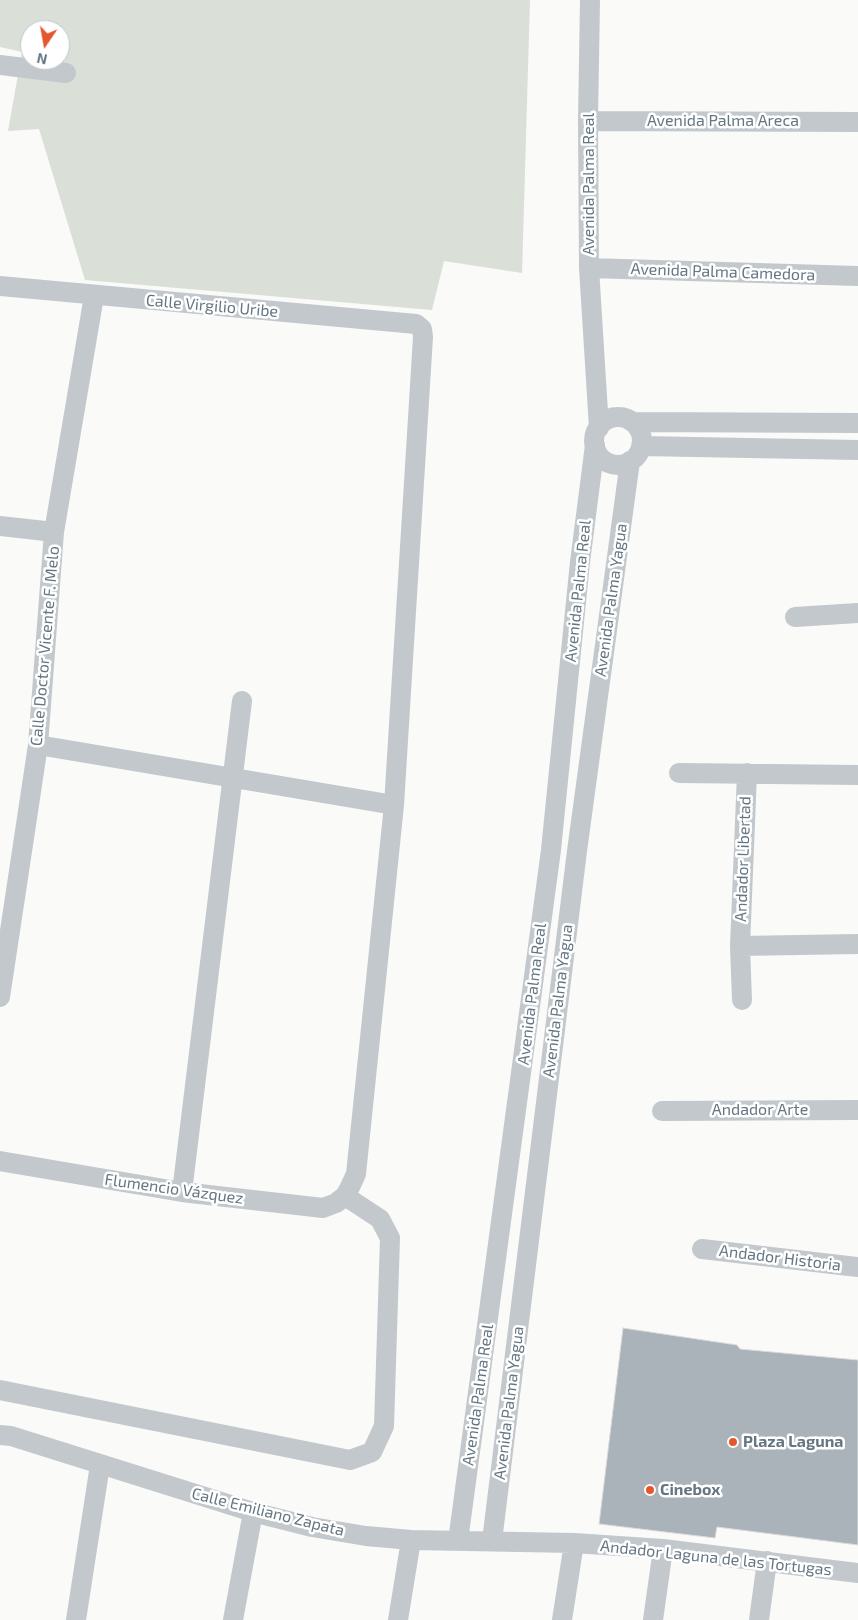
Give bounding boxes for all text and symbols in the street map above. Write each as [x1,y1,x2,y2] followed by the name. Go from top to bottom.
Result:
[20,20,70,70] north arrow
[35,50,49,69] text: N
[647,111,799,131] street label: Avenida Palma Areca
[579,113,599,255] street label: Avenida Palma Real
[630,259,816,285] street label: Avenida Palma Camedora
[145,291,279,321] street label: Calle Virgilio Uribe
[561,519,595,663] street label: Avenida Palma Real
[591,522,631,678] street label: Avenida Palma Yagua
[27,545,63,747] street label: Calle Doctor Vicente F. Melo
[731,796,755,922] street label: Andador Libertad
[514,922,550,1066] street label: Avenida Palma Real
[539,923,577,1079] street label: Avenida Palma Yagua
[712,1100,808,1120] street label: Andador Arte
[103,1170,245,1208] street label: Flumencio Vázquez
[718,1241,842,1275] street label: Andador Historia
[459,1323,497,1467] street label: Avenida Palma Real
[490,1325,528,1481] street label: Avenida Palma Yagua
[743,1432,843,1452] place label: Plaza Laguna
[727,1436,739,1448] marker: Plaza Laguna
[660,1480,720,1500] place label: Cinebox
[190,1484,346,1540] street label: Calle Emiliano Zapata
[644,1484,656,1496] marker: Cinebox
[599,1536,833,1580] street label: Andador Laguna de las Tortugas

